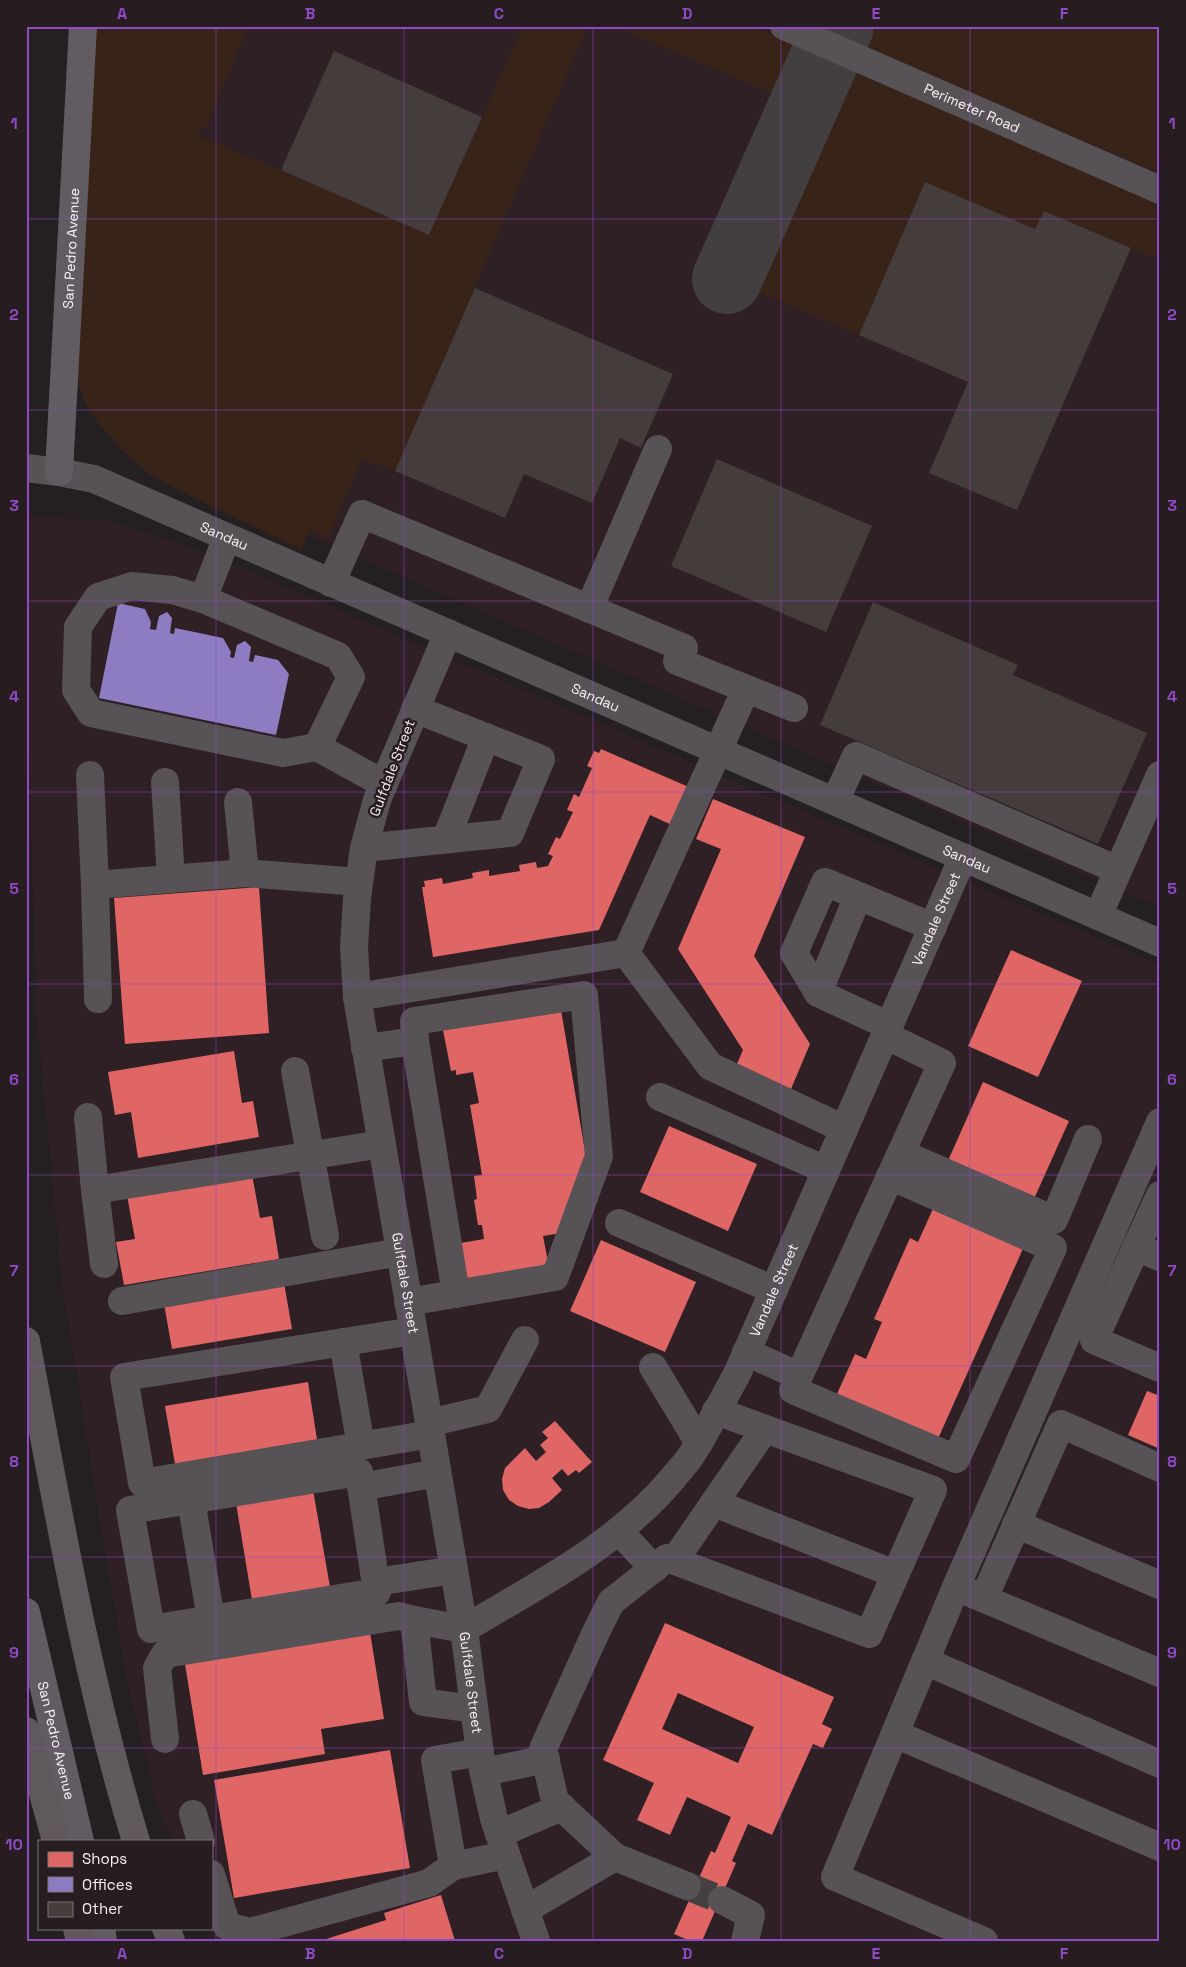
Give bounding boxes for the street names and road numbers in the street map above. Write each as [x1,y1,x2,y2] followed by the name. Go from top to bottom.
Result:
[921,79,1023,137] street label: Perimeter Road
[59,187,83,309] street label: San Pedro Avenue
[197,517,251,554] street label: Sandau
[569,679,622,716] street label: Sandau
[365,717,419,819] street label: Gulfdale Street
[940,841,994,877] street label: Sandau
[908,870,964,969] street label: Vandale Street
[388,1231,423,1335] street label: Gulfdale Street
[745,1241,802,1340] street label: Vandale Street
[455,1631,486,1735] street label: Gulfdale Street
[34,1680,79,1801] street label: San Pedro Avenue

